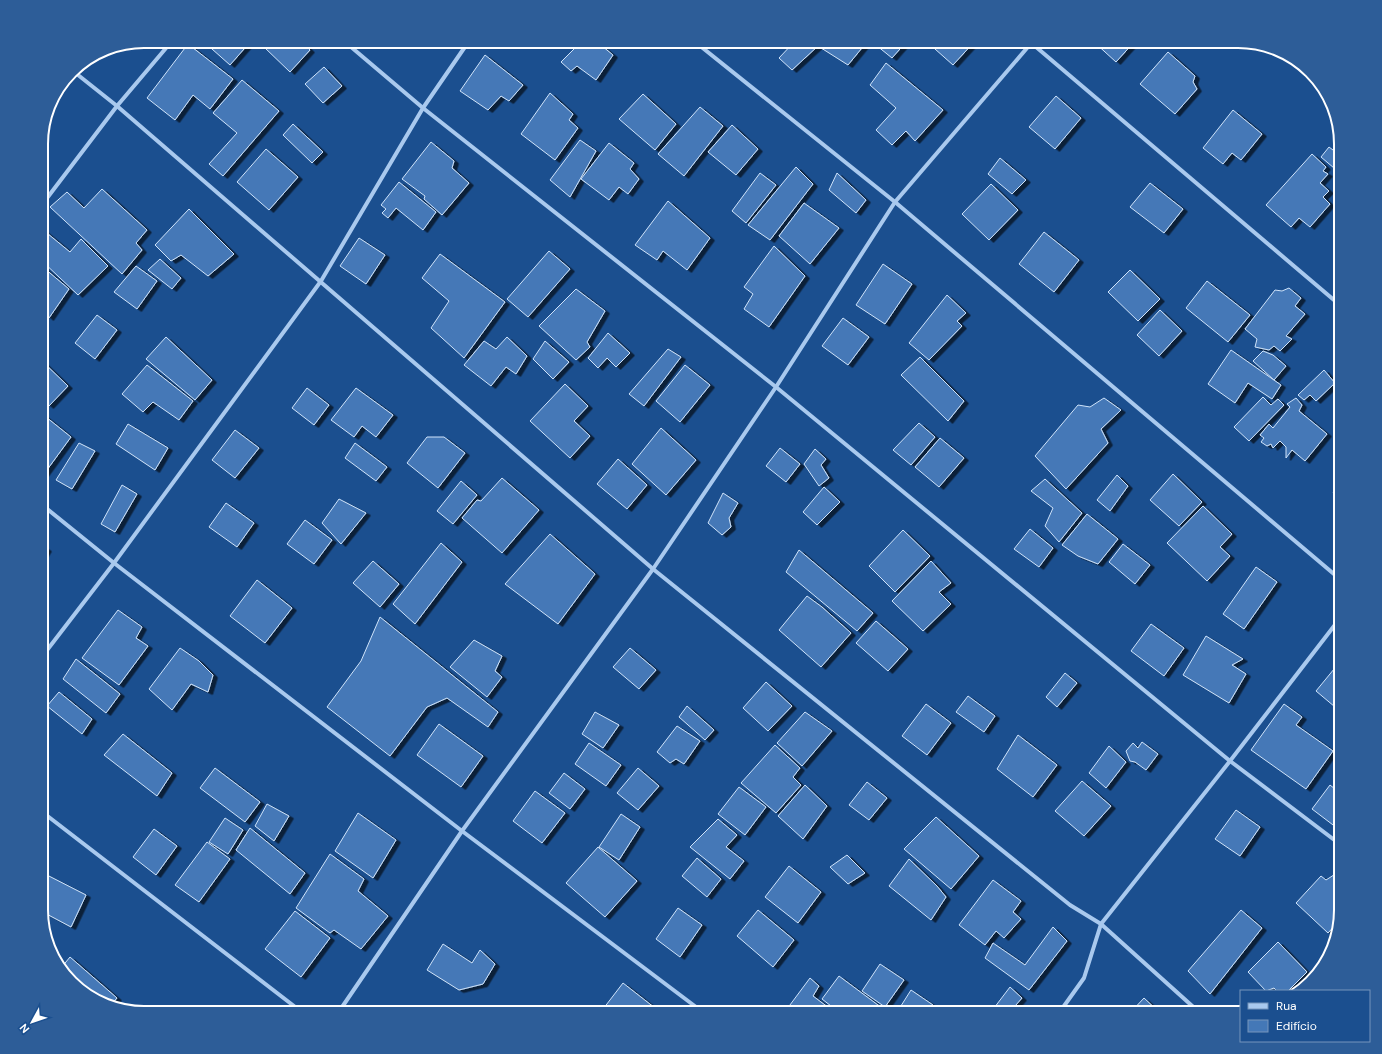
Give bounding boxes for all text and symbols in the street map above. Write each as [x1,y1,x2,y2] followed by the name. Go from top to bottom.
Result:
[1240,990,1370,1042] legend
[1276,998,1297,1014] text: Rua
[12,1002,52,1042] north arrow
[1276,1018,1317,1034] text: Edifício
[16,1021,32,1036] text: N

